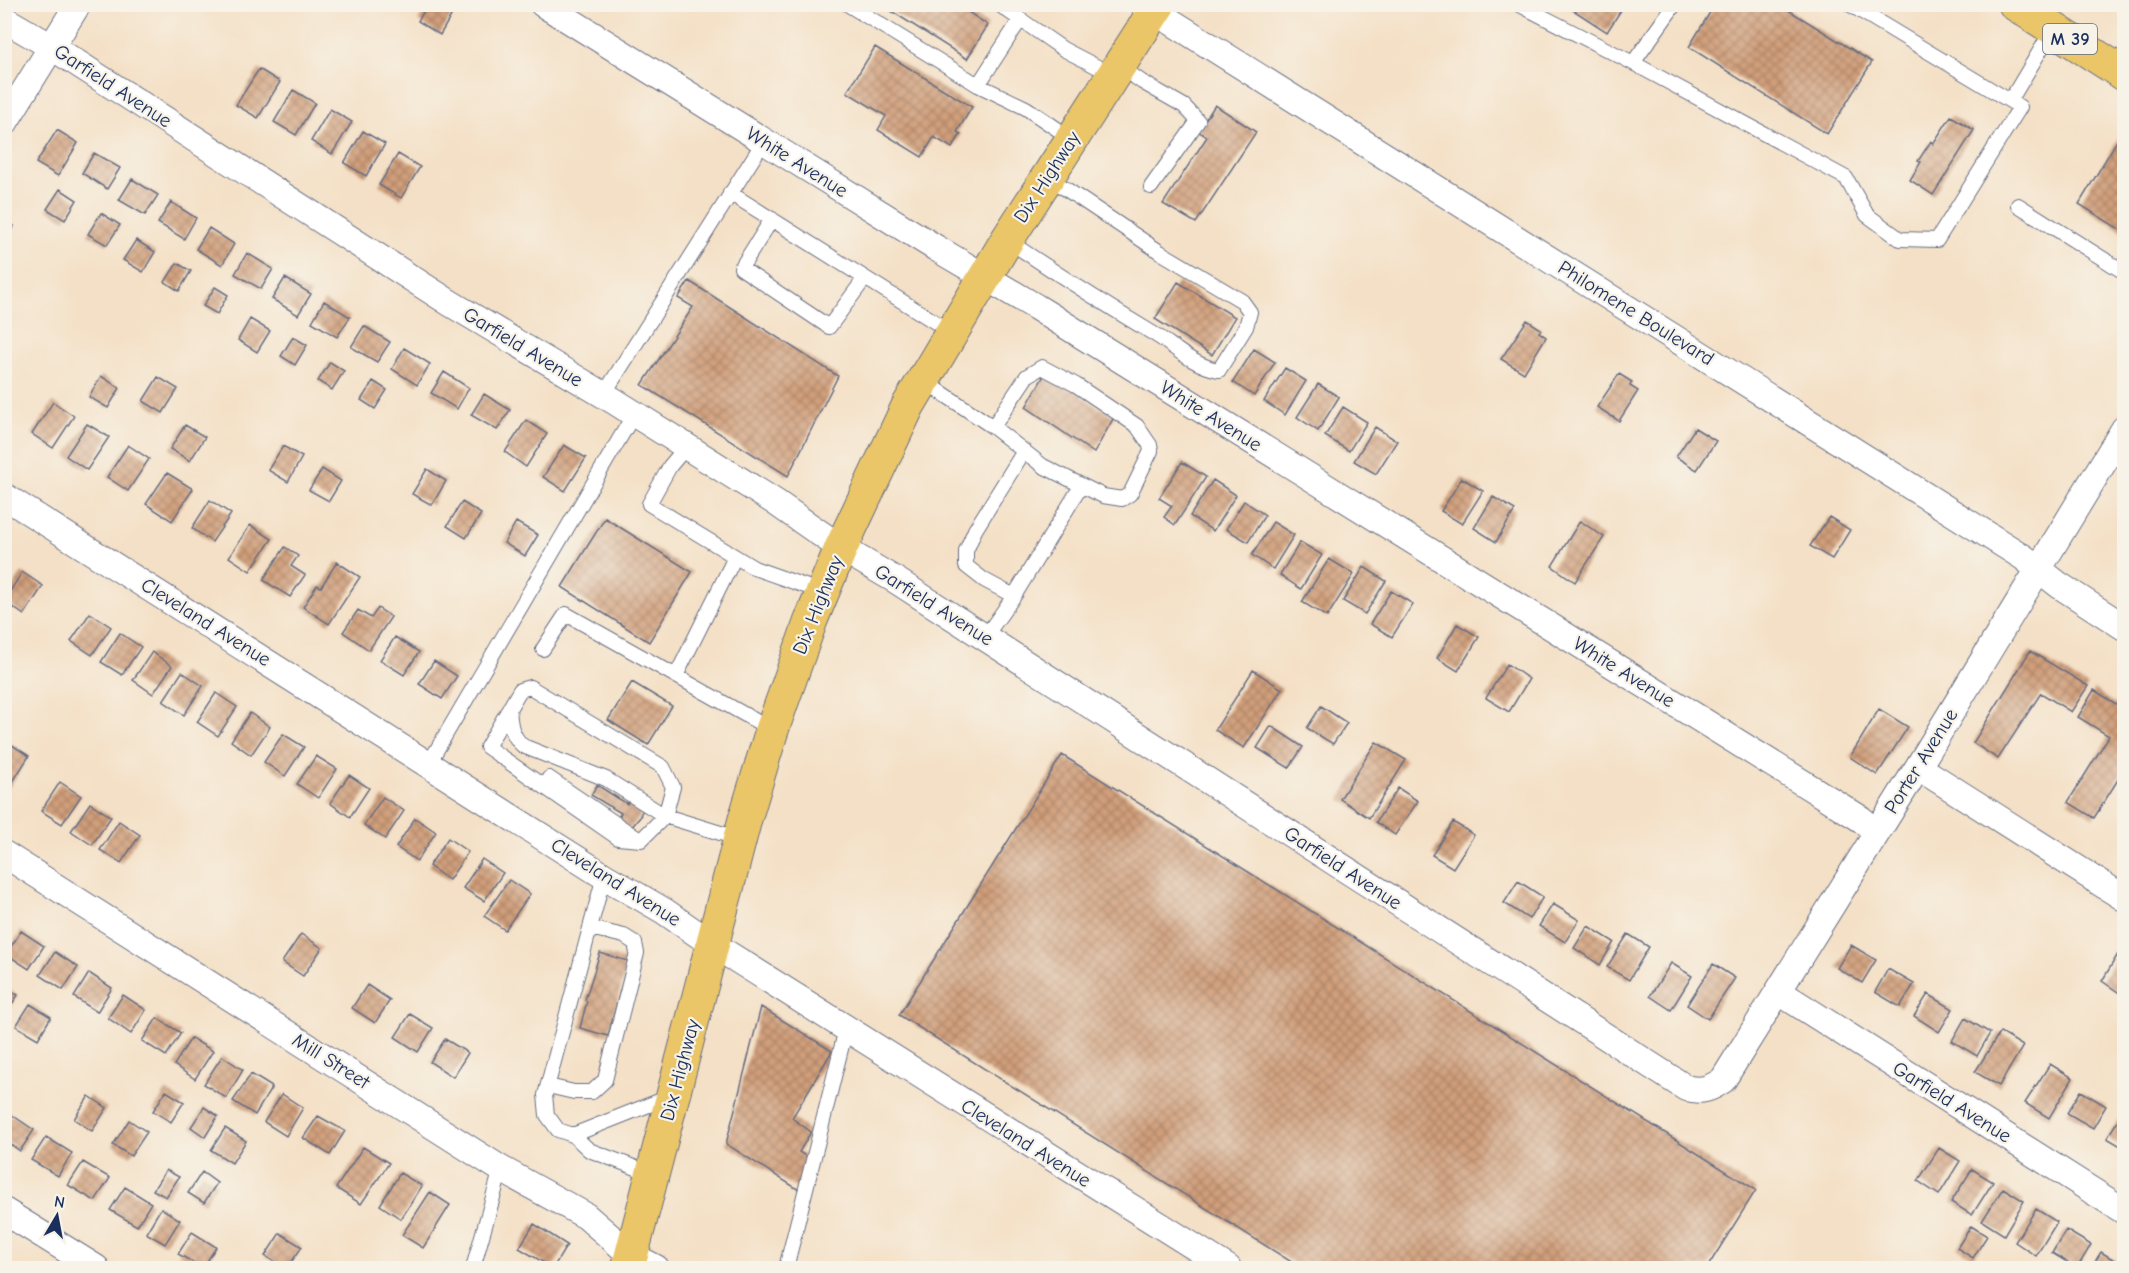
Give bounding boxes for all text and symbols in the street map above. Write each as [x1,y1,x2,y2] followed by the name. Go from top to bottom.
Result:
[2043,24,2097,54] road number: M 39
[50,40,176,132] street label: Garfield Avenue
[742,122,852,202] street label: White Avenue
[1009,127,1085,227] street label: Dix Highway
[1554,256,1718,370] street label: Philomene Boulevard
[459,302,587,392] street label: Garfield Avenue
[1156,376,1266,456] street label: White Avenue
[788,552,848,658] street label: Dix Highway
[871,559,997,651] street label: Garfield Avenue
[137,573,275,671] street label: Cleveland Avenue
[1569,632,1679,712] street label: White Avenue
[1880,704,1962,818] street label: Porter Avenue
[1280,822,1406,914] street label: Garfield Avenue
[547,833,685,931] street label: Cleveland Avenue
[655,1017,705,1123] street label: Dix Highway
[288,1028,375,1094] street label: Mill Street
[1889,1056,2015,1148] street label: Garfield Avenue
[957,1094,1095,1192] street label: Cleveland Avenue
[27,1186,87,1246] north arrow
[53,1192,66,1212] text: N

